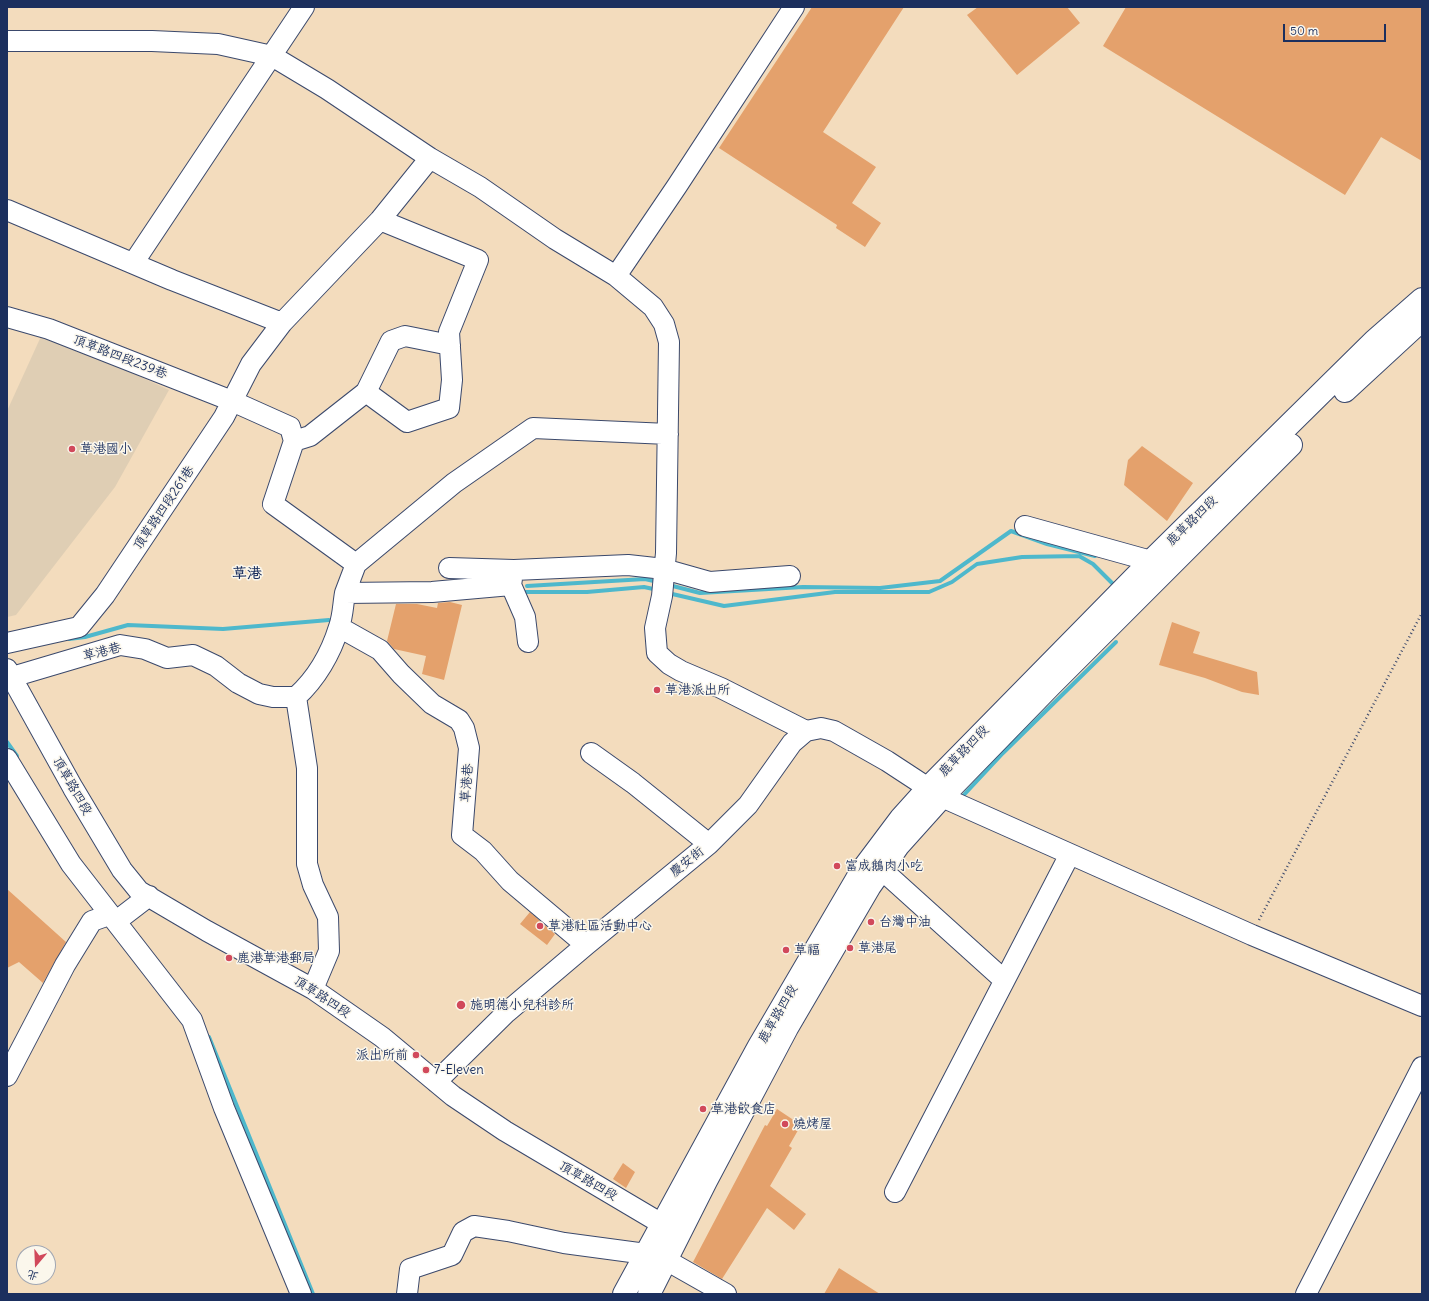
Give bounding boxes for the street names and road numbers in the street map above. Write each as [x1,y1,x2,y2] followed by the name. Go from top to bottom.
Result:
[71,332,169,382] street label: 頂草路四段239巷
[130,463,198,553] street label: 頂草路四段261巷
[1163,493,1221,549] street label: 鹿草路四段
[81,640,123,664] street label: 草港巷
[936,722,992,780] street label: 鹿草路四段
[49,754,95,818] street label: 頂草路四段
[458,763,476,803] street label: 草港巷
[667,844,707,880] street label: 慶安街
[290,973,354,1021] street label: 頂草路四段
[755,982,801,1046] street label: 鹿草路四段
[556,1158,620,1204] street label: 頂草路四段

